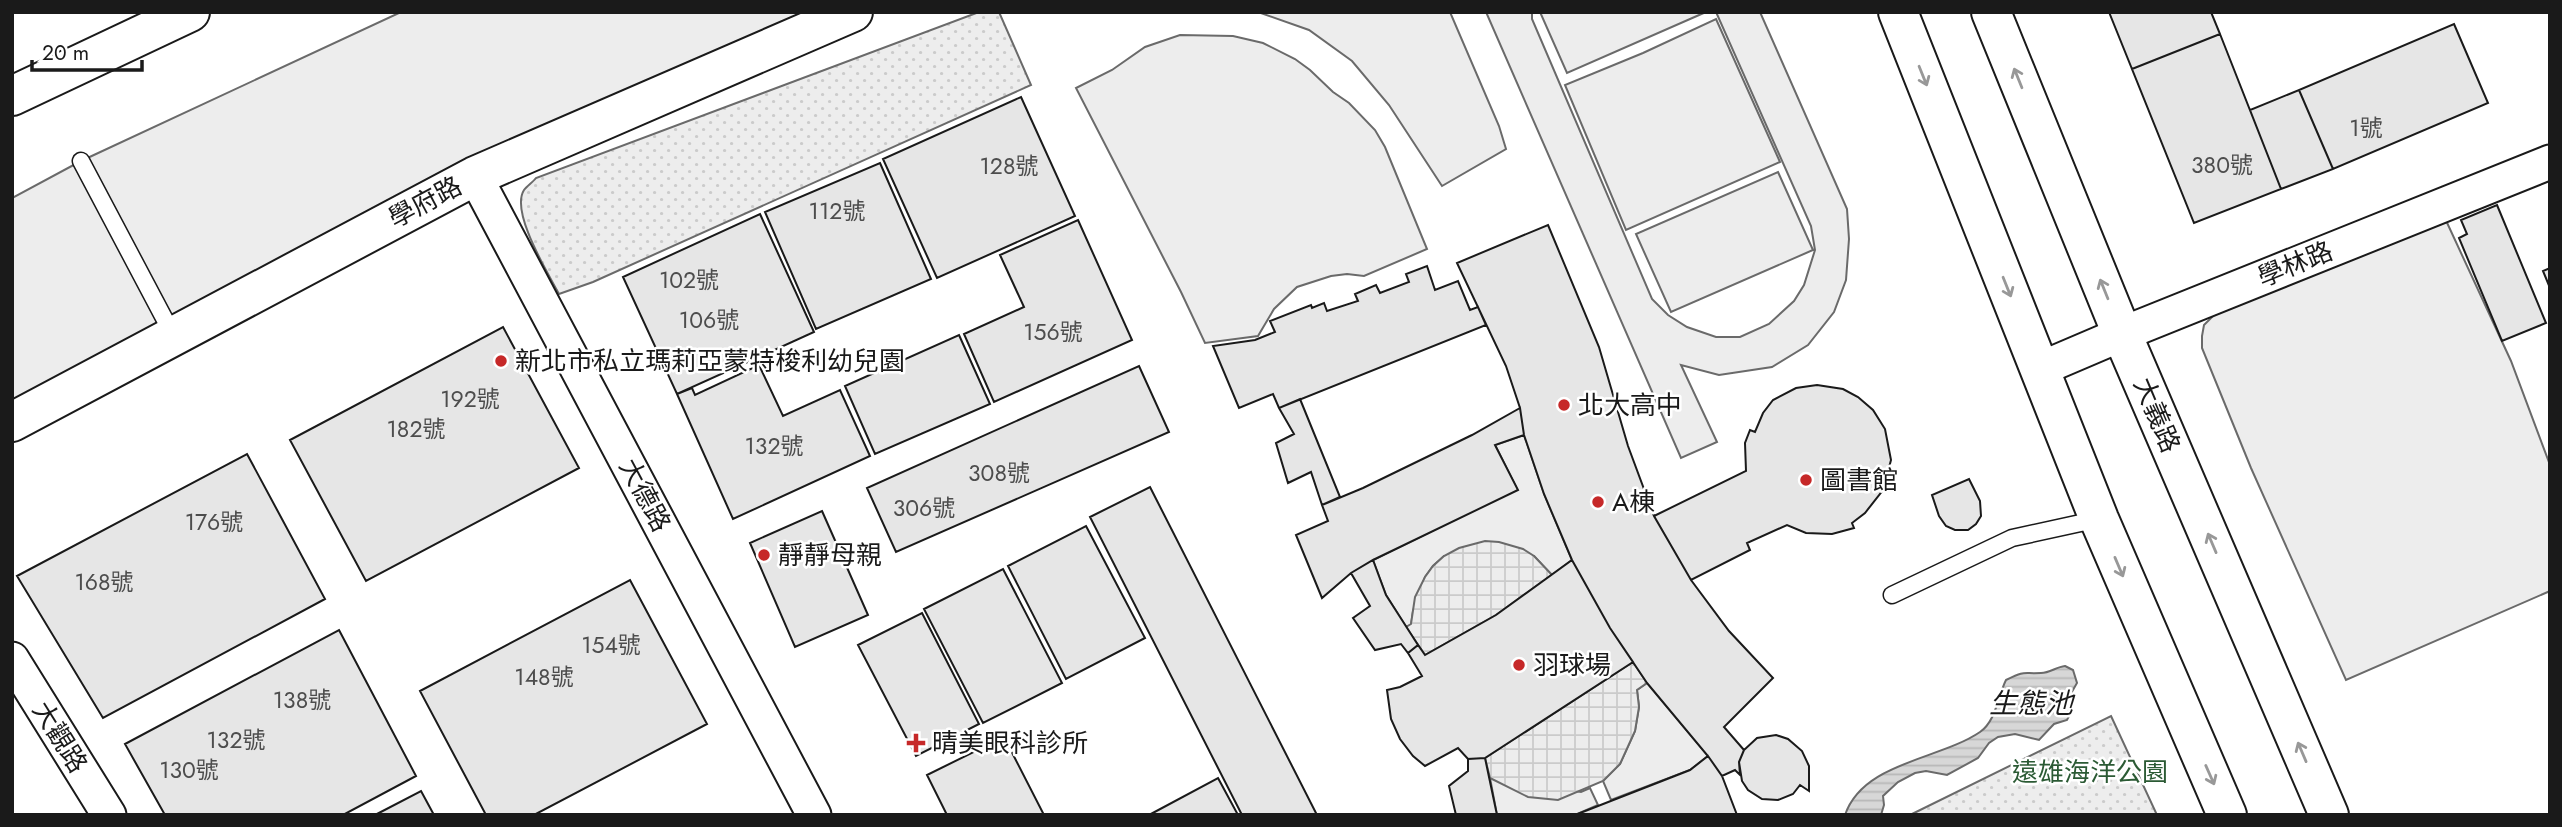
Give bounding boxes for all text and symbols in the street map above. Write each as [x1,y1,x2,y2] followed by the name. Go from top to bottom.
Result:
[32,28,142,72] scale bar
[42,38,89,68] text: 20 m
[1918,64,1931,86] one-way arrow
[2010,68,2023,89] one-way arrow
[2349,111,2383,145] house number: 1號
[2191,148,2253,182] house number: 380號
[980,149,1039,183] house number: 128號
[382,167,468,237] street label: 學府路
[809,194,865,228] house number: 112號
[2252,232,2338,296] street label: 學林路
[659,263,719,297] house number: 102號
[2001,276,2014,298] one-way arrow
[2097,278,2110,300] one-way arrow
[679,303,739,337] house number: 106號
[1023,315,1083,349] house number: 156號
[515,342,905,380] place label: 新北市私立瑪莉亞蒙特梭利幼兒園
[493,353,509,369] marker: 新北市私立瑪莉亞蒙特梭利幼兒園
[2124,372,2190,458] street label: 大義路
[440,382,500,416] house number: 192號
[1578,386,1682,424] place label: 北大高中
[1556,397,1572,413] marker: 北大高中
[387,412,446,446] house number: 182號
[745,429,804,463] house number: 132號
[610,452,680,538] street label: 大德路
[968,456,1030,490] house number: 308號
[1820,461,1898,499] place label: 圖書館
[1798,472,1814,488] marker: 圖書館
[1612,483,1655,521] place label: A棟
[893,491,955,525] house number: 306號
[1590,494,1606,510] marker: A棟
[185,505,243,539] house number: 176號
[2205,533,2218,554] one-way arrow
[778,536,882,574] place label: 靜靜母親
[756,547,772,563] marker: 靜靜母親
[2114,555,2127,577] one-way arrow
[74,565,134,599] house number: 168號
[581,628,641,662] house number: 154號
[1533,646,1611,684] place label: 羽球場
[1511,657,1527,673] marker: 羽球場
[514,660,574,694] house number: 148號
[273,683,331,717] house number: 138號
[1989,683,2076,724] water label: 生態池
[23,694,97,780] street label: 大觀路
[207,723,266,757] house number: 132號
[932,724,1088,762] place label: 晴美眼科診所
[906,733,926,753] marker: 晴美眼科診所
[2295,742,2308,763] one-way arrow
[159,753,219,787] house number: 130號
[2012,753,2168,791] park label: 遠雄海洋公園
[2204,764,2217,786] one-way arrow

